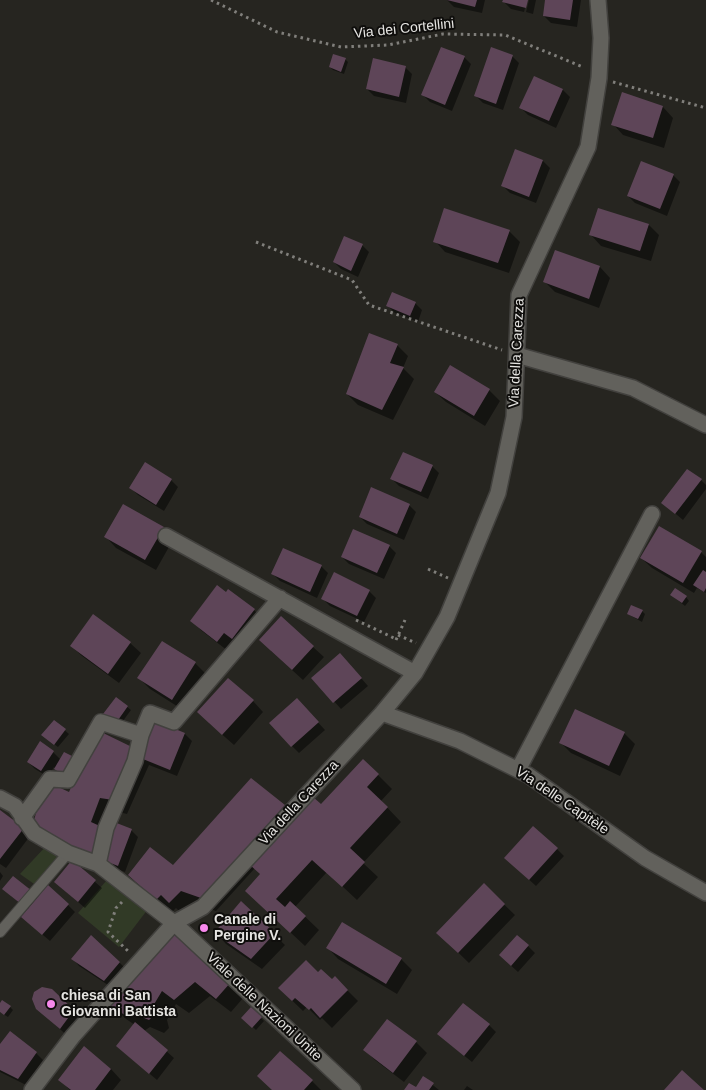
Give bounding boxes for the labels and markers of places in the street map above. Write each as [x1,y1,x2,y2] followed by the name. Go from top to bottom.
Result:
[214,912,281,944] place label: Canale di Pergine V.
[198,922,210,934] marker: Canale di Pergine V.
[61,988,176,1020] place label: chiesa di San Giovanni Battista
[45,998,57,1010] marker: chiesa di San Giovanni Battista

